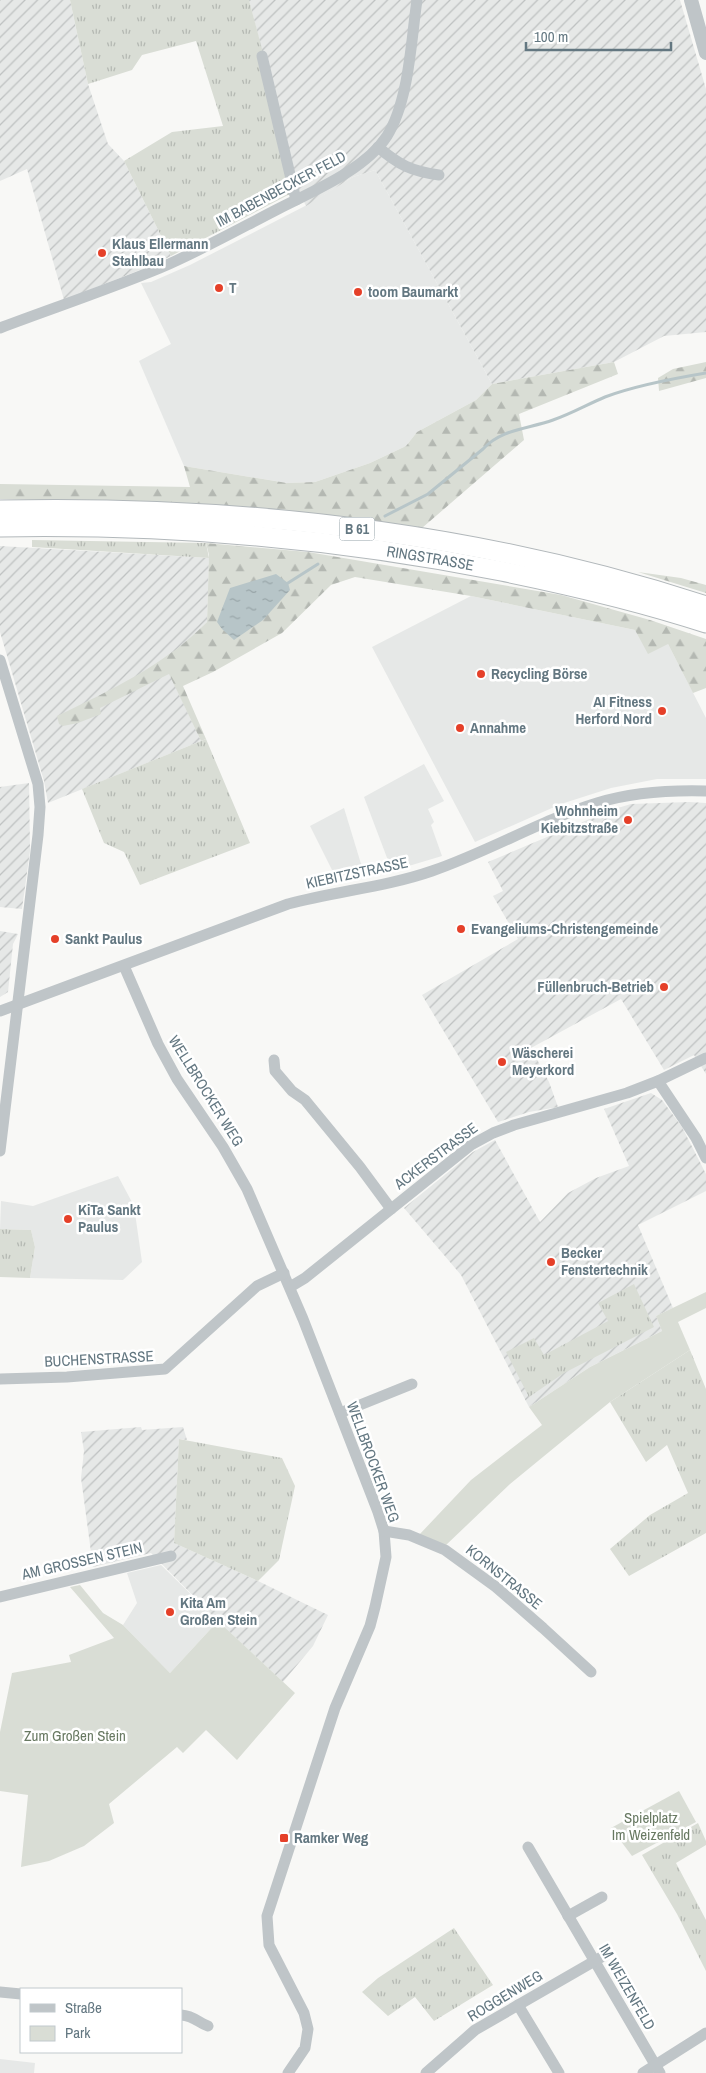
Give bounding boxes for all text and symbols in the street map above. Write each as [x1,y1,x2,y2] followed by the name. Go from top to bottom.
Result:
[526,20,671,52] scale bar
[534,26,568,47] text: 100 m
[212,145,349,232] street label: IM BABENBECKER FELD
[112,233,208,271] place label: Klaus Ellermann Stahlbau
[96,247,108,259] marker: Klaus Ellermann Stahlbau
[229,277,237,298] place label: T
[368,281,458,302] place label: toom Baumarkt
[213,282,225,294] marker: T
[352,286,364,298] marker: toom Baumarkt
[340,518,374,540] road number: B 61
[385,540,476,576] street label: RINGSTRASSE
[491,663,588,684] place label: Recycling Börse
[475,668,487,680] marker: Recycling Börse
[575,691,652,729] place label: AI Fitness Herford Nord
[656,705,668,717] marker: AI Fitness Herford Nord
[470,717,526,738] place label: Annahme
[454,722,466,734] marker: Annahme
[541,800,618,838] place label: Wohnheim Kiebitzstraße
[622,814,634,826] marker: Wohnheim Kiebitzstraße
[304,851,410,894] street label: KIEBITZSTRASSE
[471,918,658,939] place label: Evangeliums-Christengemeinde
[455,923,467,935] marker: Evangeliums-Christengemeinde
[65,928,142,949] place label: Sankt Paulus
[49,933,61,945] marker: Sankt Paulus
[537,976,654,997] place label: Füllenbruch-Betrieb
[658,981,670,993] marker: Füllenbruch-Betrieb
[164,1031,249,1150] street label: WELLBROCKER WEG
[512,1042,574,1080] place label: Wäscherei Meyerkord
[496,1056,508,1068] marker: Wäscherei Meyerkord
[389,1117,482,1195] street label: ACKERSTRASSE
[78,1199,141,1237] place label: KiTa Sankt Paulus
[62,1213,74,1225] marker: KiTa Sankt Paulus
[561,1242,648,1280] place label: Becker Fenstertechnik
[545,1256,557,1268] marker: Becker Fenstertechnik
[44,1345,154,1372] street label: BUCHENSTRASSE
[342,1399,405,1525] street label: WELLBROCKER WEG
[19,1536,144,1585] street label: AM GROSSEN STEIN
[462,1539,547,1614] street label: KORNSTRASSE
[180,1592,257,1630] place label: Kita Am Großen Stein
[164,1606,176,1618] marker: Kita Am Großen Stein
[24,1725,126,1746] park label: Zum Großen Stein
[612,1807,690,1845] park label: Spielplatz Im Weizenfeld
[294,1827,369,1848] place label: Ramker Weg
[278,1832,290,1844] marker: Ramker Weg
[594,1940,661,2034] street label: IM WEIZENFELD
[463,1965,546,2026] street label: ROGGENWEG
[20,1988,182,2053] legend
[65,1997,102,2018] text: Straße
[65,2022,91,2043] text: Park

